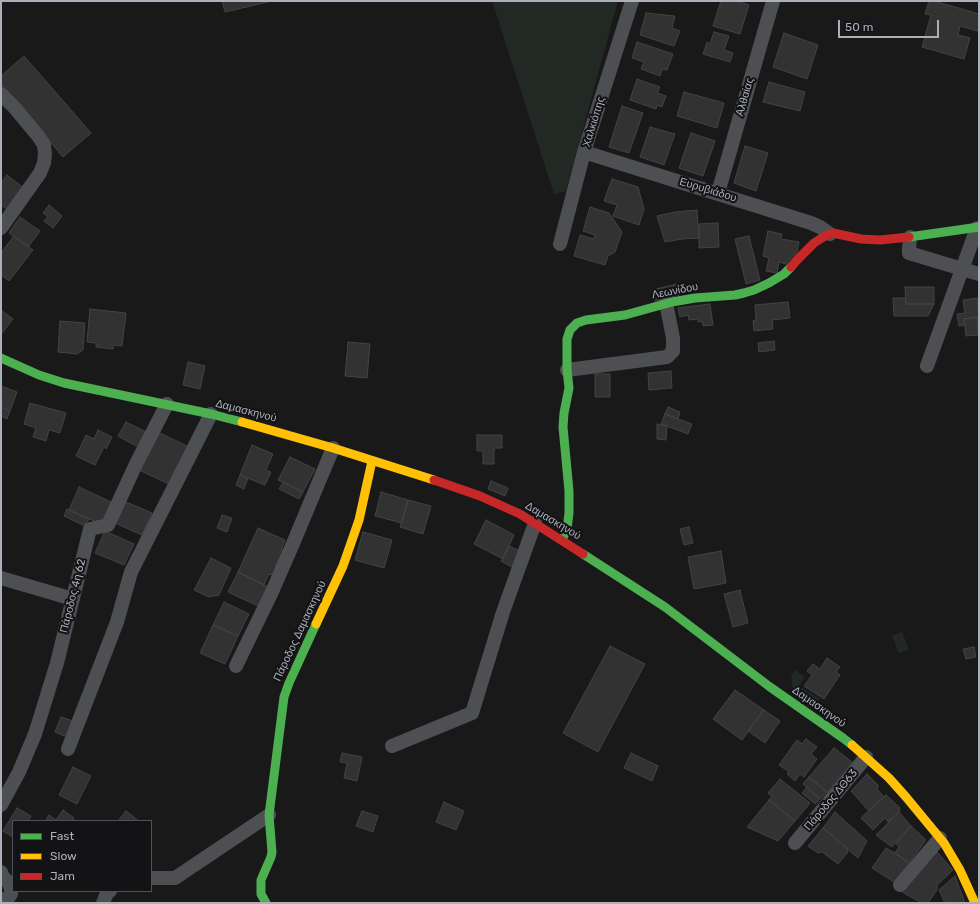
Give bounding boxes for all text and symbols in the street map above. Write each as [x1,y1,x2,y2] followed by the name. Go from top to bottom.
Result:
[840,12,941,38] scale bar
[845,20,873,34] text: 50 m
[733,76,757,118] street label: Αλθαίας
[580,95,608,149] street label: Χαλκιόπης
[678,175,738,205] street label: Ευρυβιάδου
[651,280,699,302] street label: Λεωνίδου
[214,397,278,425] street label: Δαμασκηνού
[523,499,583,543] street label: Δαμασκηνού
[57,558,89,634] street label: Πάροδος 4η 62
[271,579,329,683] street label: Πάροδος Δαμασκηνού
[790,684,848,730] street label: Δαμασκηνού
[802,767,860,833] street label: Πάροδος ΔΘ63
[12,820,152,892] legend
[50,829,74,843] text: Fast
[50,849,77,863] text: Slow
[50,869,75,883] text: Jam

